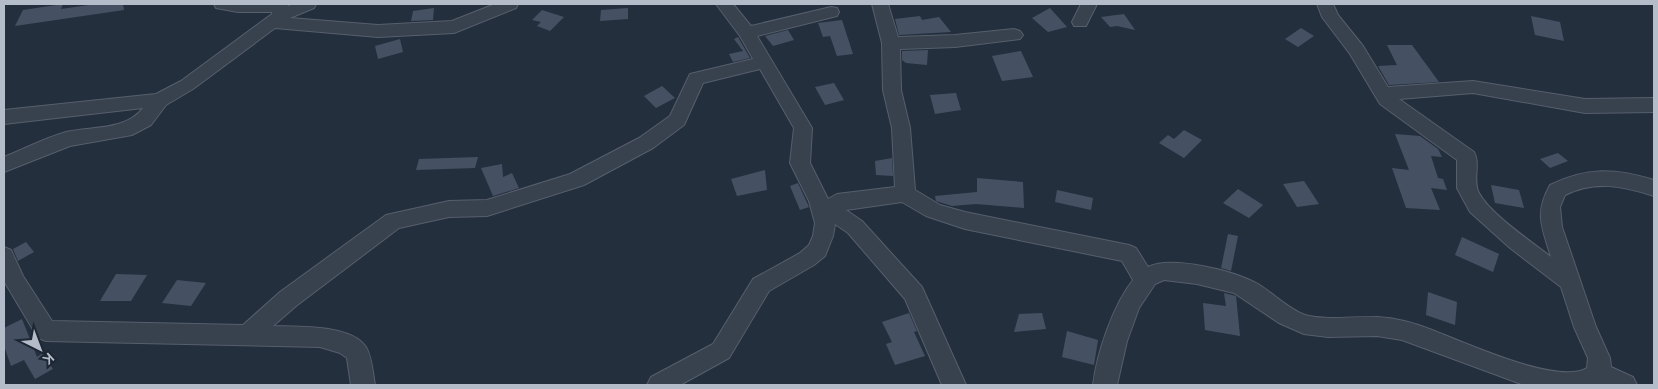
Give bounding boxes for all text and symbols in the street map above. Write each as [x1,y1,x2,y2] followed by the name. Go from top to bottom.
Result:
[15,324,65,374] north arrow
[39,350,58,368] text: K

